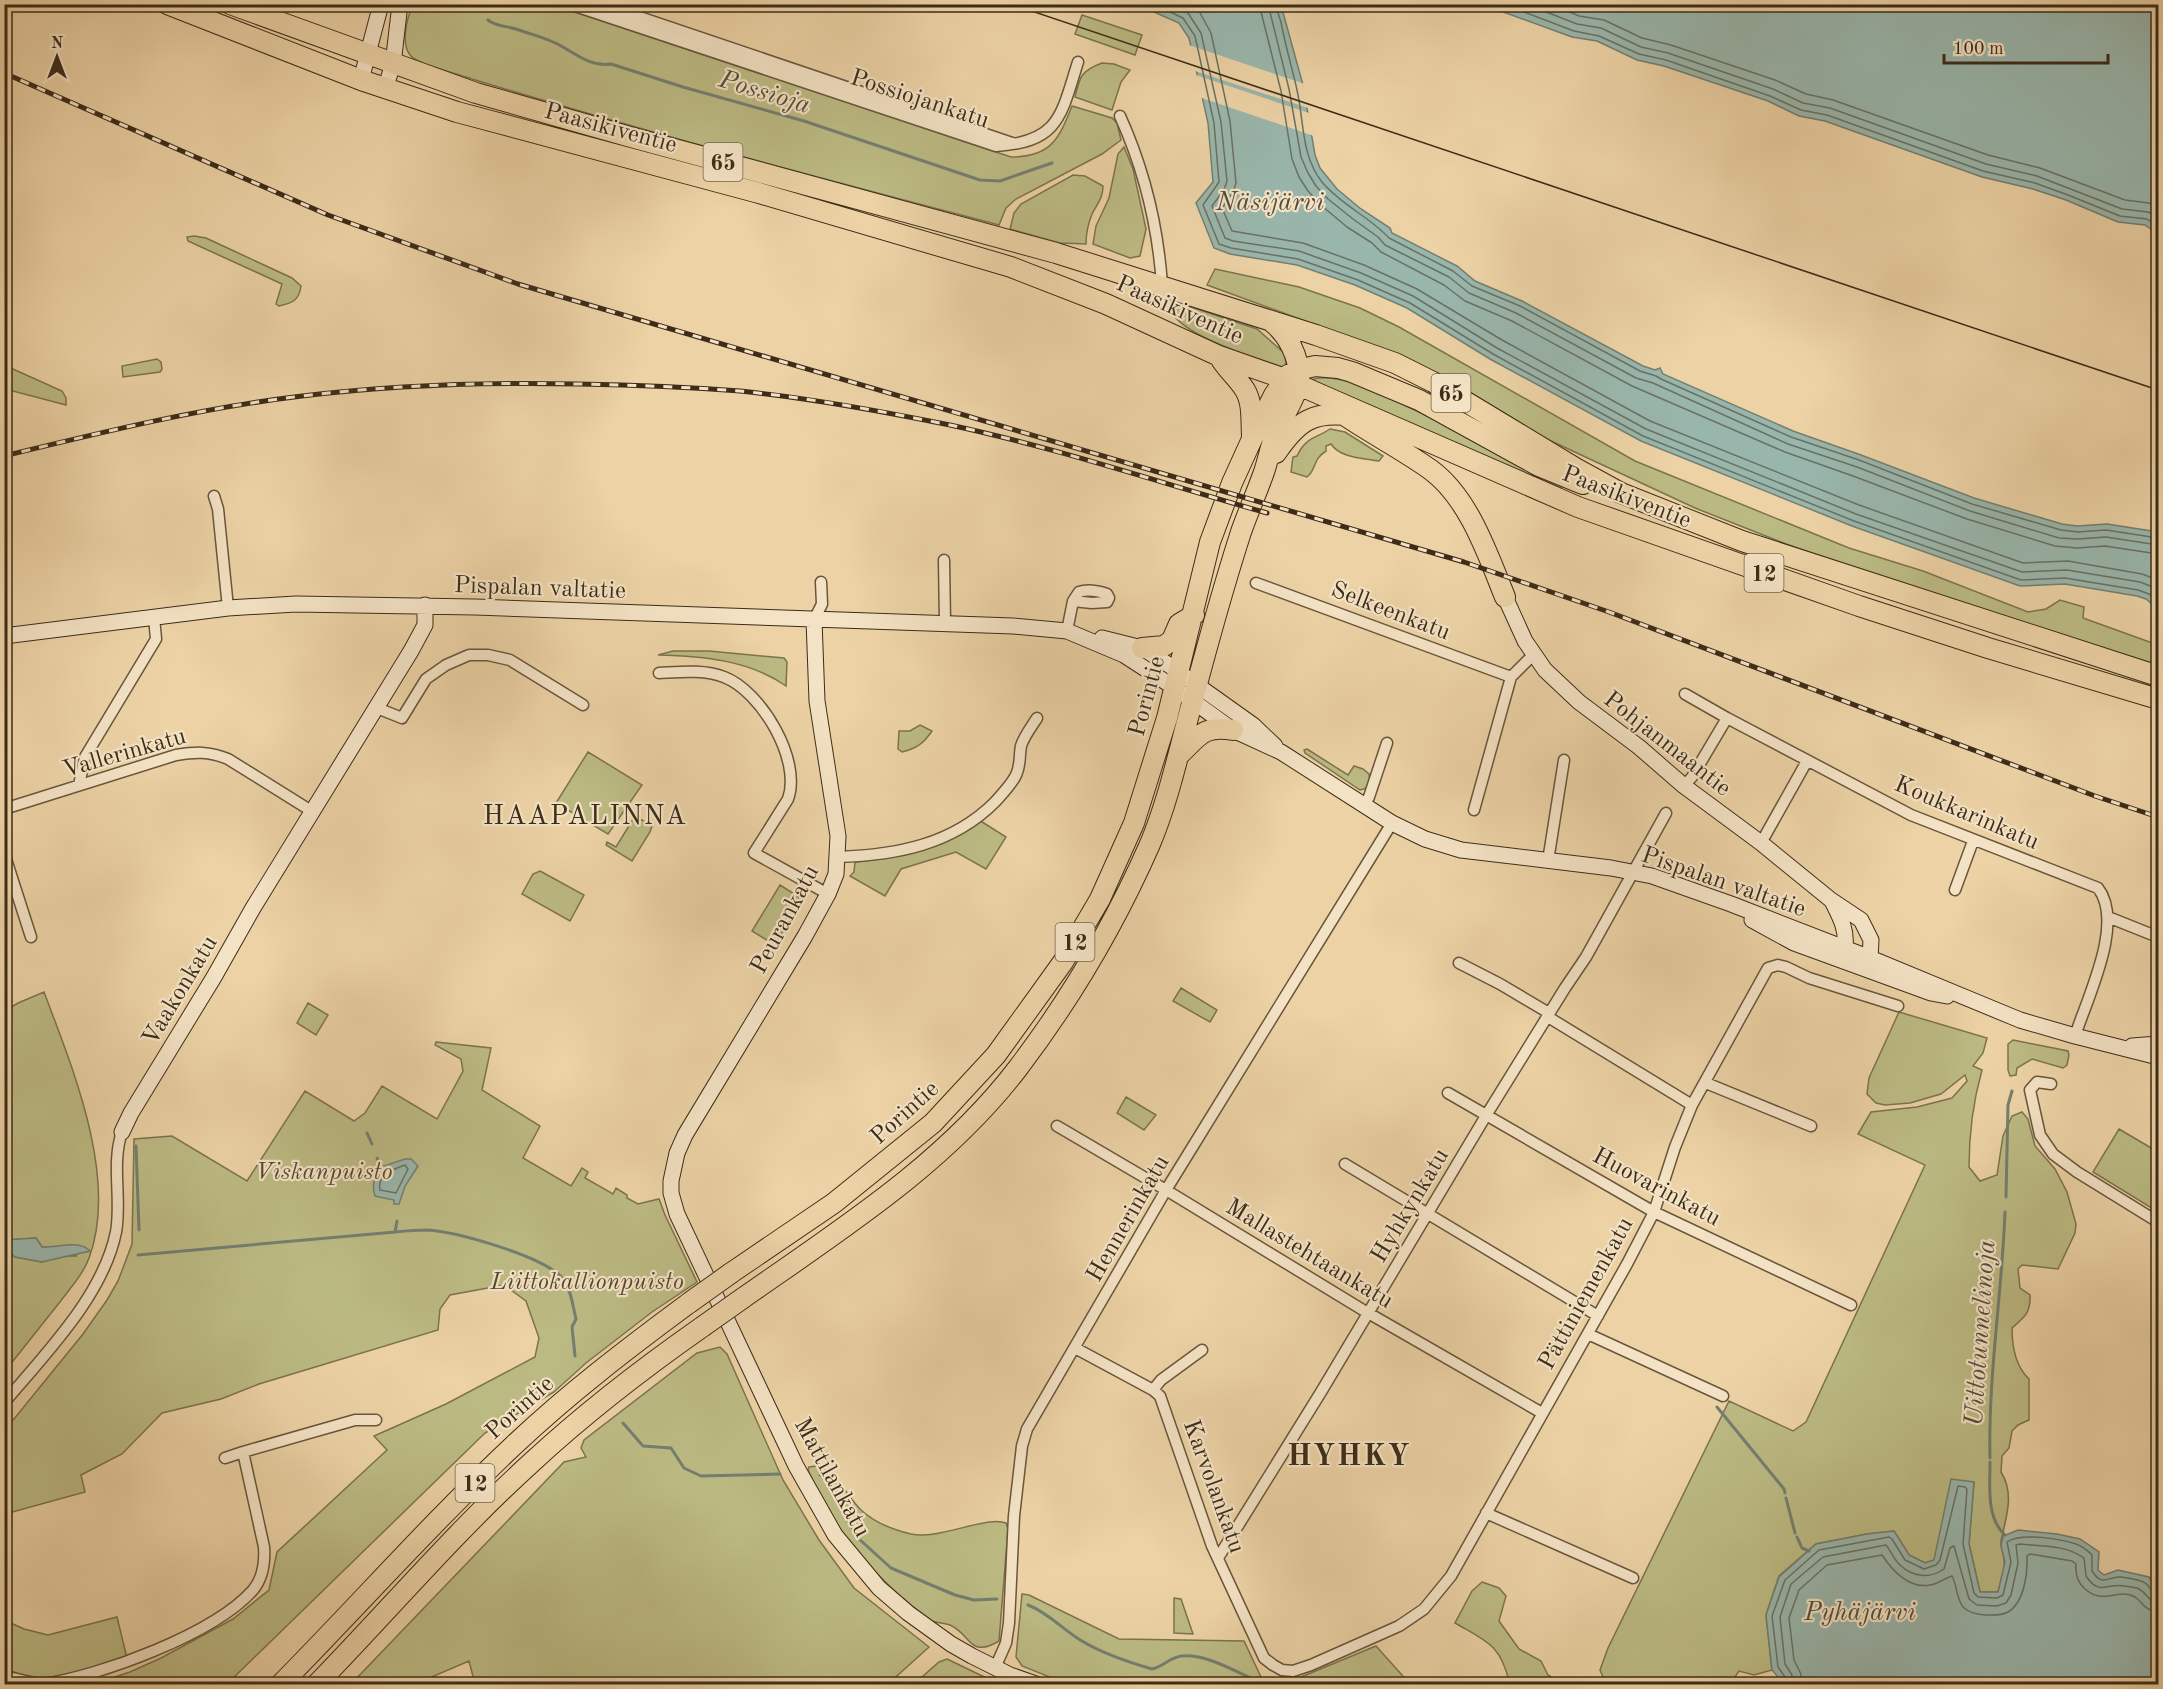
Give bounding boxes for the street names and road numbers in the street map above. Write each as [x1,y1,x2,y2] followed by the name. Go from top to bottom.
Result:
[847,66,992,134] street label: Possiojankatu
[542,100,679,158] street label: Paasikiventie
[704,143,742,181] road number: 65
[1112,272,1246,350] street label: Paasikiventie
[1432,374,1470,412] road number: 65
[1558,462,1694,533] street label: Paasikiventie
[1744,554,1784,592] road number: 12
[454,574,626,604] street label: Pispalan valtatie
[1327,578,1453,646] street label: Selkeenkatu
[1126,654,1170,739] street label: Porintie
[1599,688,1735,801] street label: Pohjanmaantie
[60,725,189,783] street label: Vallerinkatu
[1890,773,2042,855] street label: Koukkarinkatu
[1638,844,1809,922] street label: Pispalan valtatie
[747,862,824,978] street label: Peurankatu
[1056,923,1094,961] road number: 12
[139,932,223,1050] street label: Vaakonkatu
[867,1077,944,1150] street label: Porintie
[1588,1144,1724,1232] street label: Huovarinkatu
[1367,1145,1454,1267] street label: Hyhkynkatu
[1083,1151,1175,1286] street label: Hennerinkatu
[1221,1195,1397,1314] street label: Mallastehtaankatu
[1535,1214,1639,1374] street label: Pättiniemenkatu
[482,1372,559,1445] street label: Porintie
[789,1414,874,1542] street label: Mattilankatu
[1178,1417,1248,1557] street label: Karvolankatu
[456,1464,494,1502] road number: 12

